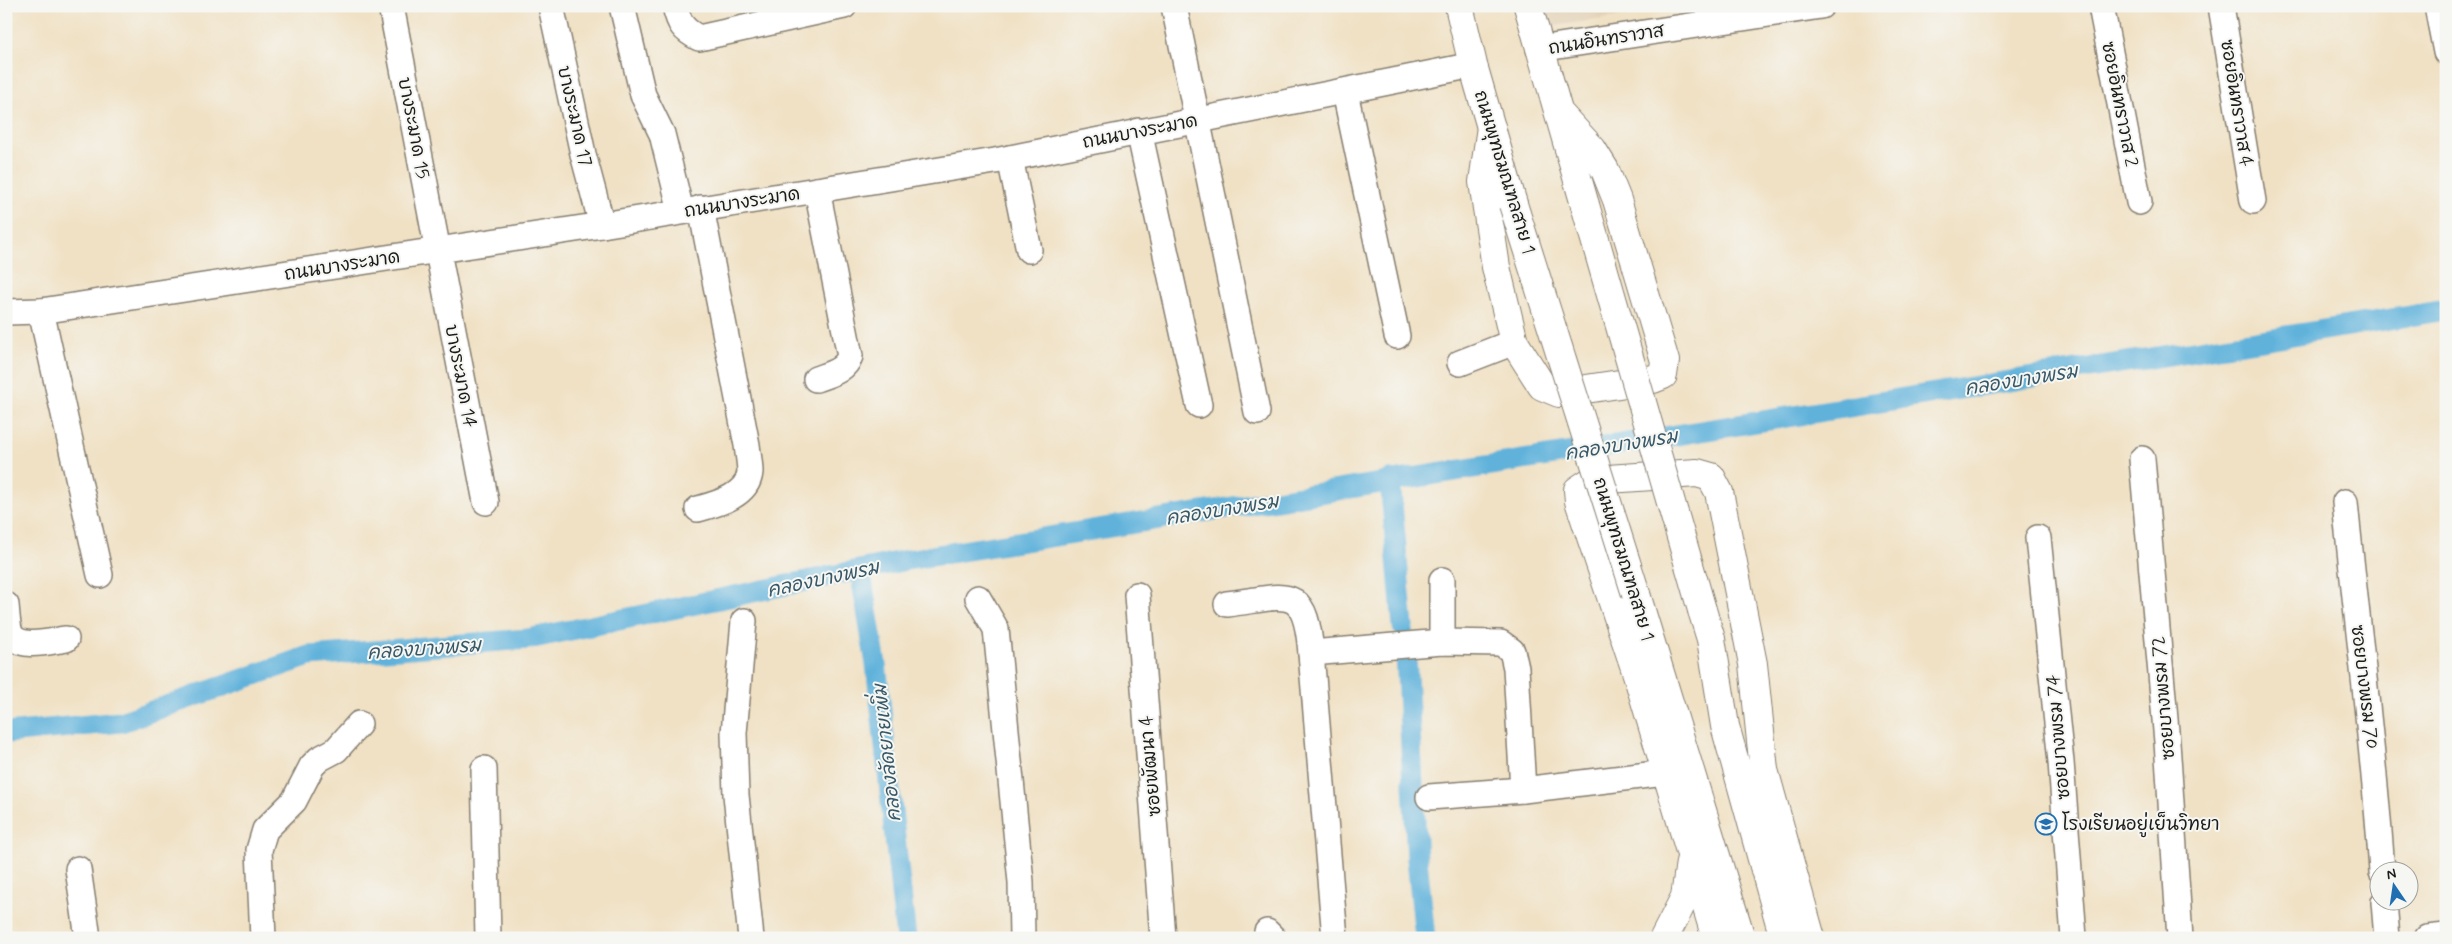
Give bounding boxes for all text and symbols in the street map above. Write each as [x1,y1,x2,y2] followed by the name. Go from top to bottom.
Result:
[1547,19,1667,61] street label: ถนนอินทราวาส
[2214,38,2258,168] street label: ซอยอินทราวาส 4
[2095,40,2143,169] street label: ซอยอินทราวาส 2
[551,64,597,169] street label: บางระมาด 17
[391,75,435,181] street label: บางระมาด 15
[1467,88,1540,257] street label: ถนนพุทธมณฑลสาย 1
[1081,109,1200,155] street label: ถนนบางระมาด
[683,182,802,224] street label: ถนนบางระมาด
[283,245,402,287] street label: ถนนบางระมาด
[438,323,482,430] street label: บางระมาด 14
[1963,359,2081,402] water label: คลองบางพรม
[1563,424,1681,467] water label: คลองบางพรม
[1586,475,1659,644] street label: ถนนพุทธมณฑลสาย 1
[1164,489,1282,532] water label: คลองบางพรม
[765,555,883,604] water label: คลองบางพรม
[2345,624,2384,750] street label: ซอยบางพรม 70
[367,633,483,666] water label: คลองบางพรม
[2147,635,2181,761] street label: ซอยบางพรม 72
[2042,673,2076,800] street label: ซอยบางพรม 74
[862,681,907,823] water label: คลองลัดยายเพิ่ม
[1135,714,1167,818] street label: ซอยพัฒนา 4
[2062,811,2219,838] place label: โรงเรียนอยู่เย็นวิทยา
[2034,812,2058,836] school or university icon: โรงเรียนอยู่เย็นวิทยา
[2370,862,2420,912] north arrow
[2385,864,2398,884] text: N

